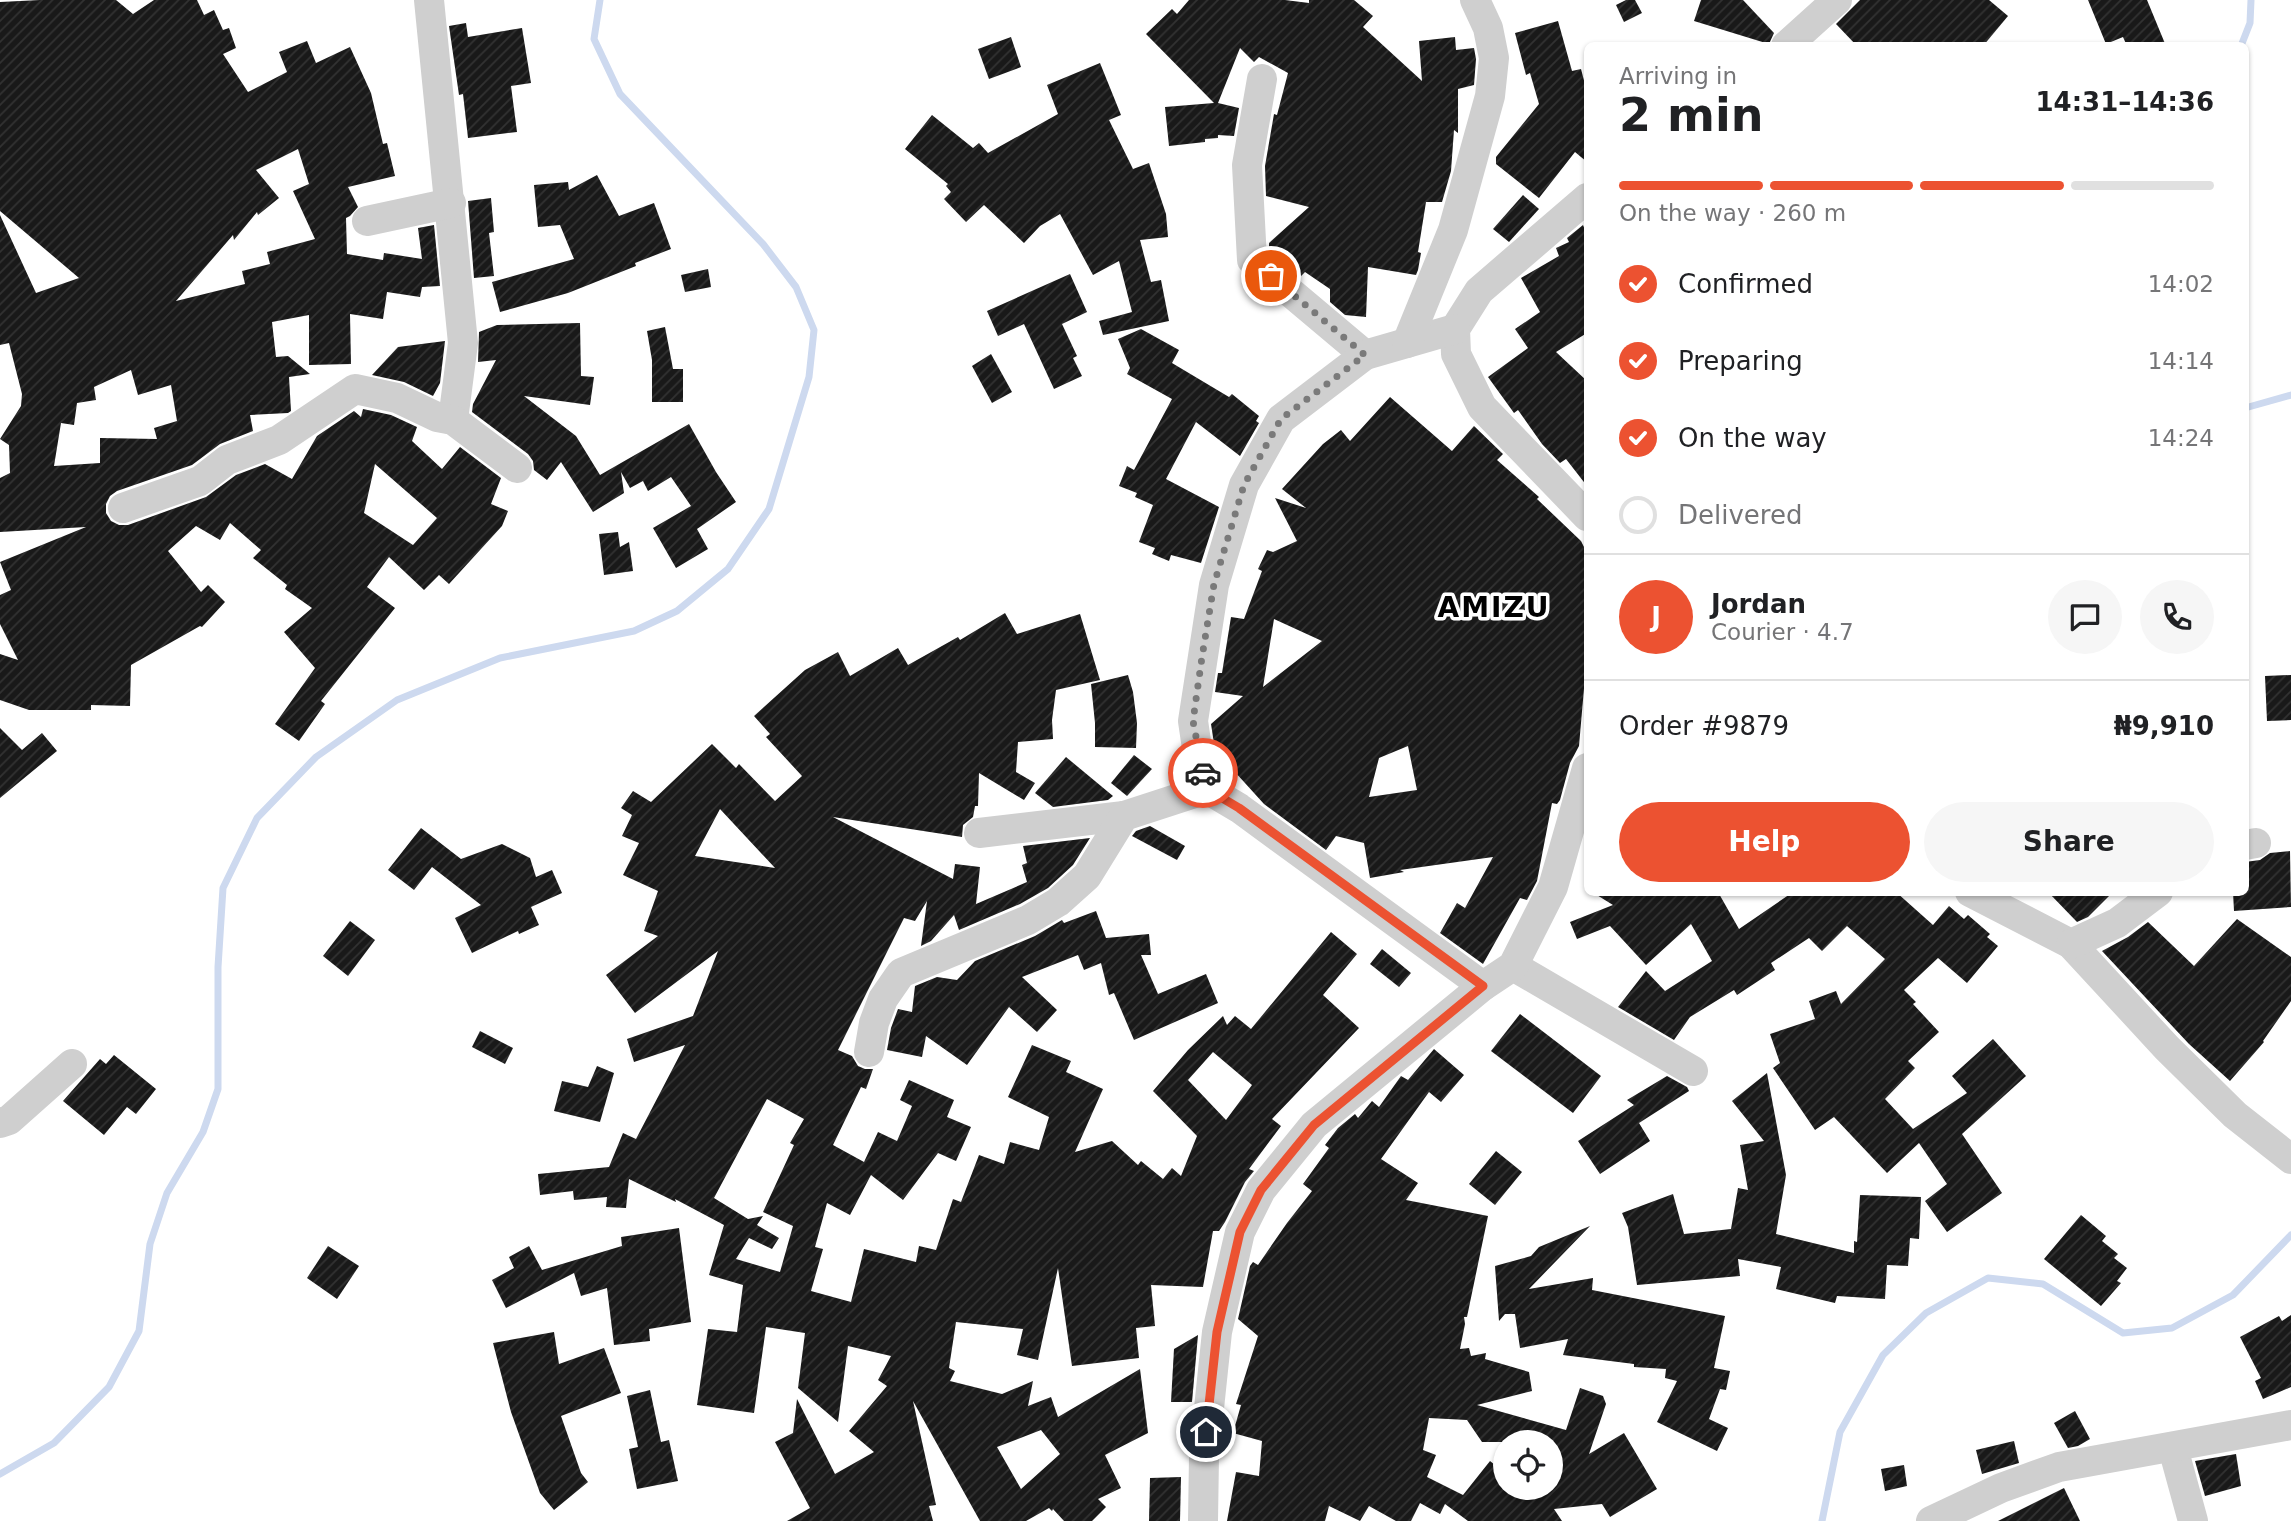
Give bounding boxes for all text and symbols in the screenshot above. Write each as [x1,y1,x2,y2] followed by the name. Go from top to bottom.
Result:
[1619,63,1737,89] text: Arriving in
[2035,87,2214,117] text: 14:31–14:36
[1619,88,1763,142] text: 2 min
[1619,200,1846,226] text: On the way · 260 m
[1241,246,1301,306] pin
[1252,257,1290,295] icon: bag
[1619,265,1657,303] icon: check
[1678,269,1813,299] text: Confirmed
[2148,271,2214,297] text: 14:02
[1619,342,1657,380] icon: check
[1678,346,1803,376] text: Preparing
[2148,348,2214,374] text: 14:14
[1619,419,1657,457] icon: check
[1678,423,1827,453] text: On the way
[2148,425,2214,451] text: 14:24
[1678,500,1802,530] text: Delivered
[2048,580,2122,654] button: chat
[2140,580,2214,654] button: phone
[1711,589,1806,619] text: Jordan
[1438,591,1551,624] district label: AMIZU
[1651,602,1661,632] text: J
[1711,619,1854,645] text: Courier · 4.7
[1619,711,1789,741] text: Order #9879
[2114,711,2214,741] text: ₦9,910
[1168,738,1238,808] courier
[1184,754,1222,792] icon: car
[1619,802,1910,882] button: Help
[1924,802,2214,882] button: Share
[1176,1402,1236,1462] pin
[1187,1413,1225,1451] icon: home
[1493,1430,1563,1500] map controls
[1493,1430,1563,1500] button: locate

